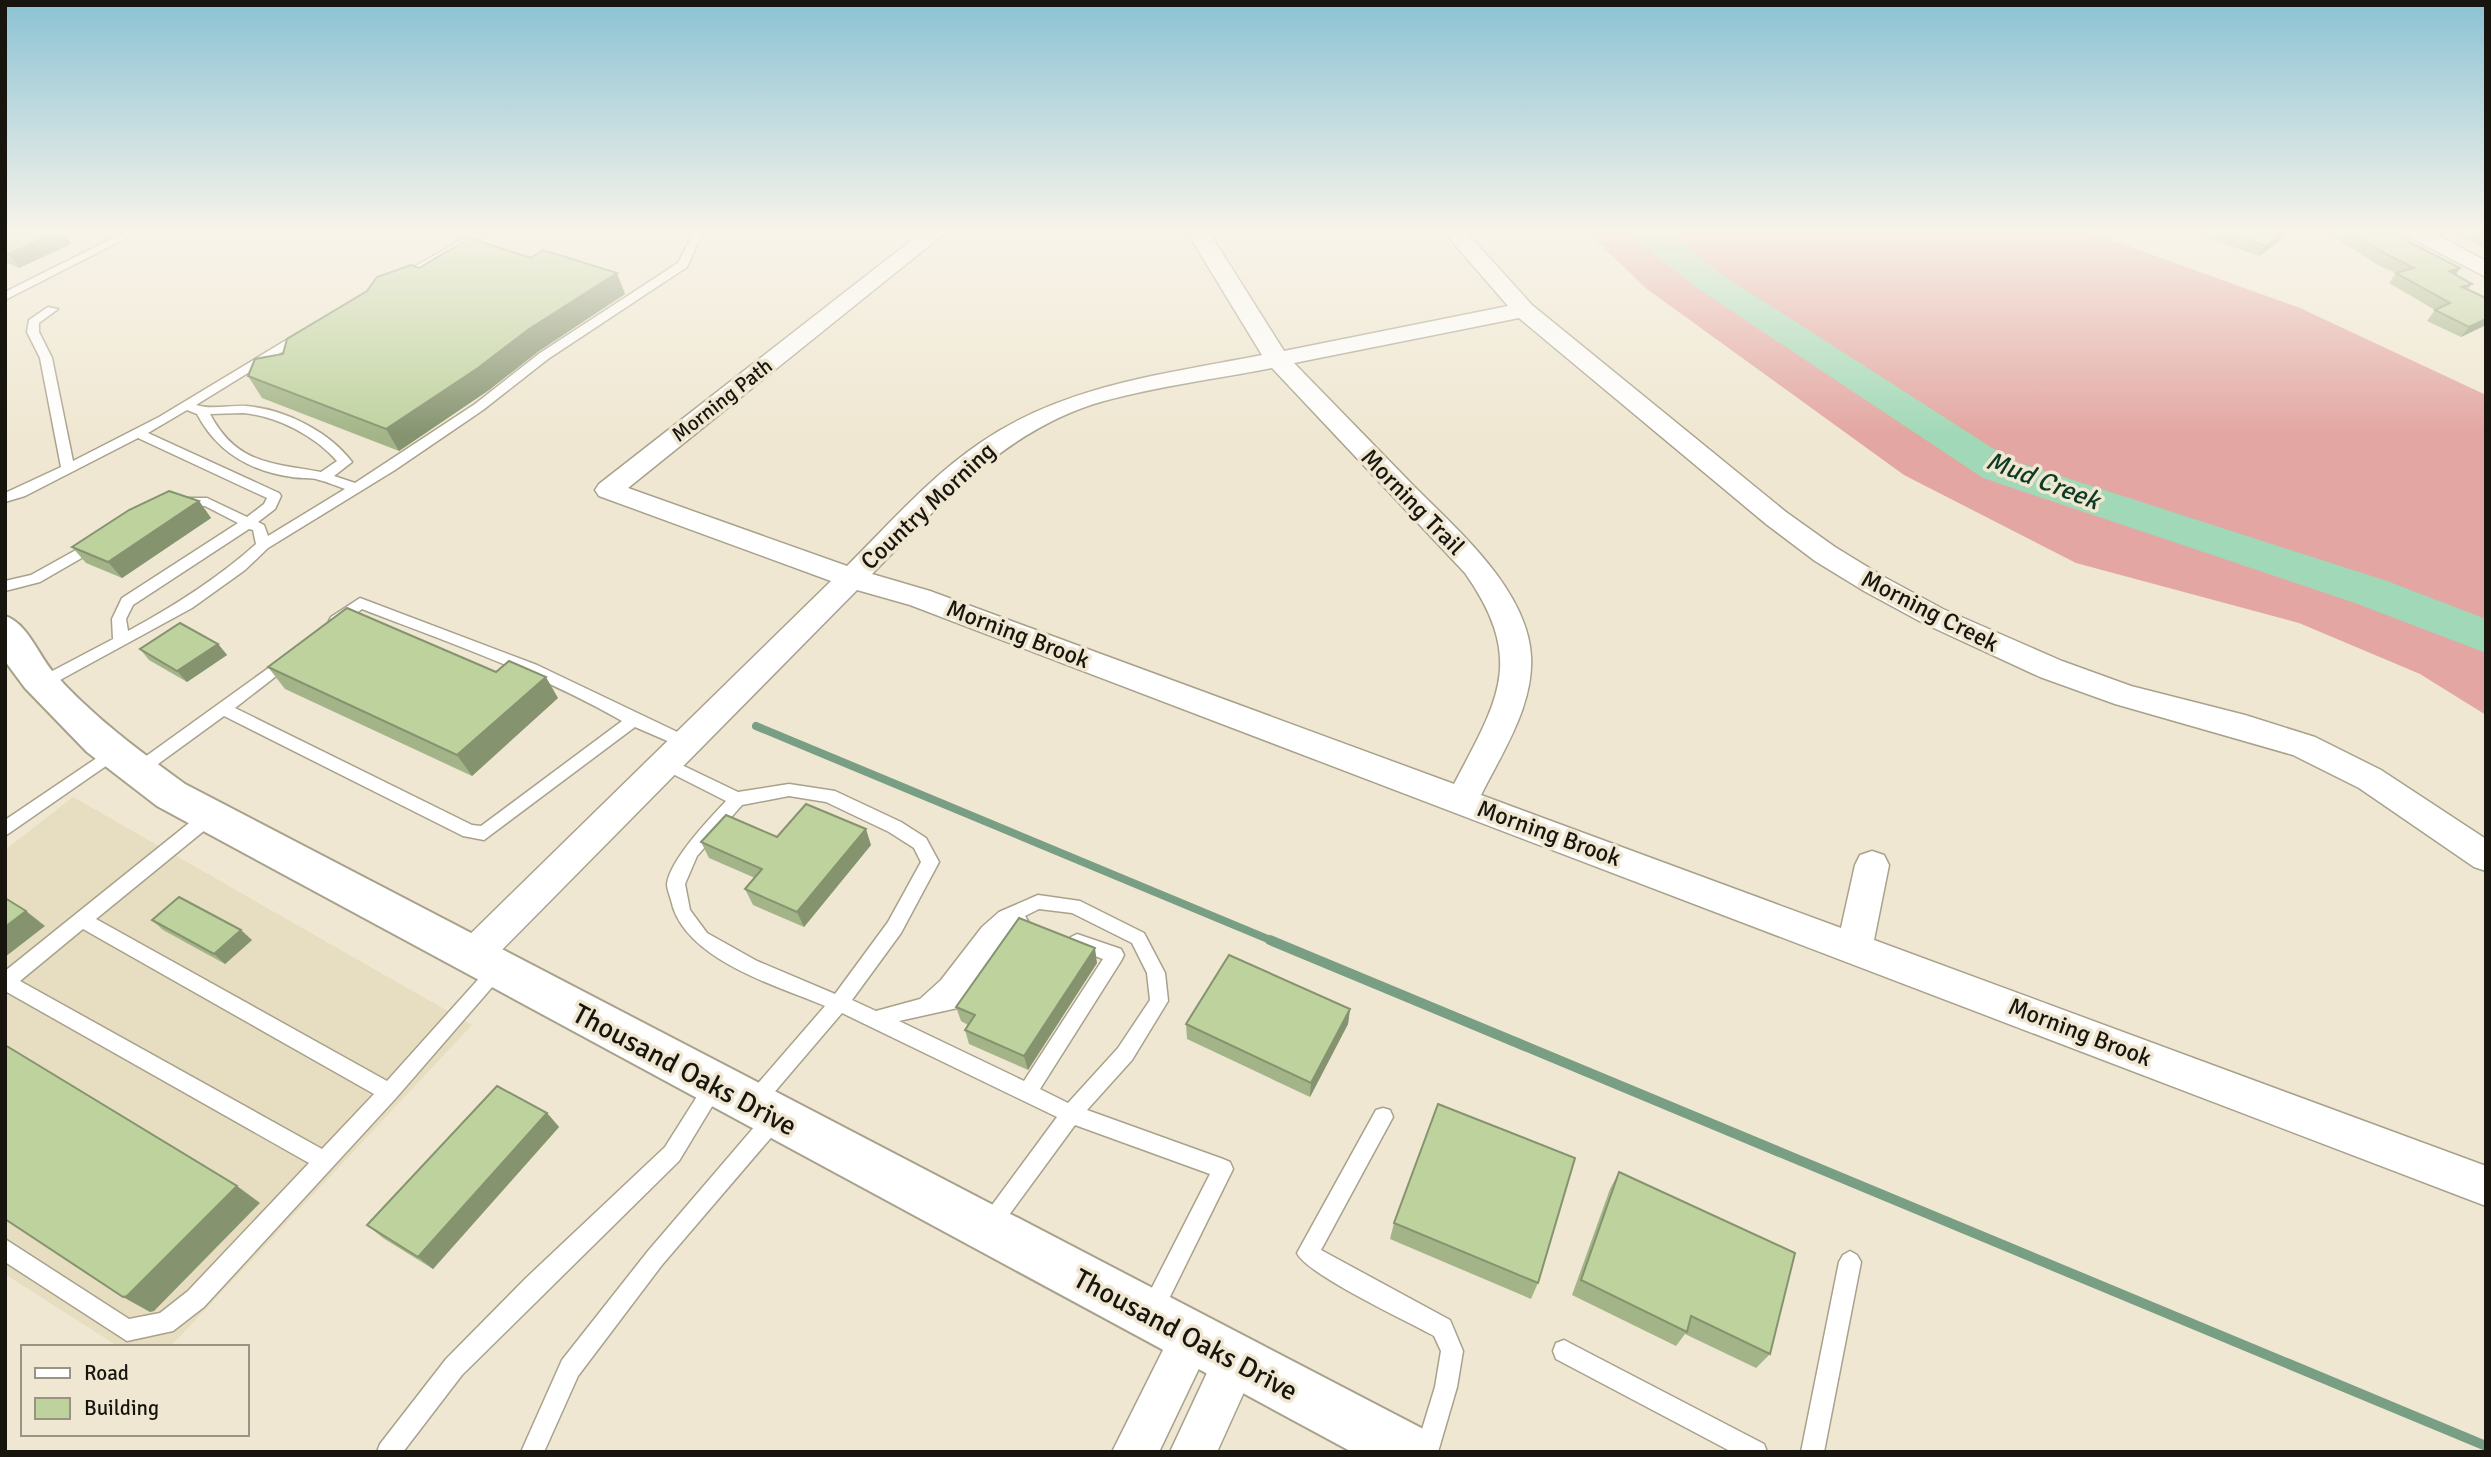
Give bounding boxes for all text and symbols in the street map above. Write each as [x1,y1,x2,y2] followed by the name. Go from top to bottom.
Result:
[666,353,778,447] street label: Morning Path
[854,436,1002,576] street label: Country Morning
[1355,443,1471,561] street label: Morning Trail
[1982,445,2106,518] water label: Mud Creek
[1856,564,2004,658] street label: Morning Creek
[942,593,1094,675] street label: Morning Brook
[1473,793,1625,873] street label: Morning Brook
[2004,991,2156,1073] street label: Morning Brook
[567,996,802,1143] street label: Thousand Oaks Drive
[1068,1261,1303,1408] street label: Thousand Oaks Drive
[21,1345,248,1436] legend
[84,1360,129,1386] text: Road
[84,1395,159,1421] text: Building

